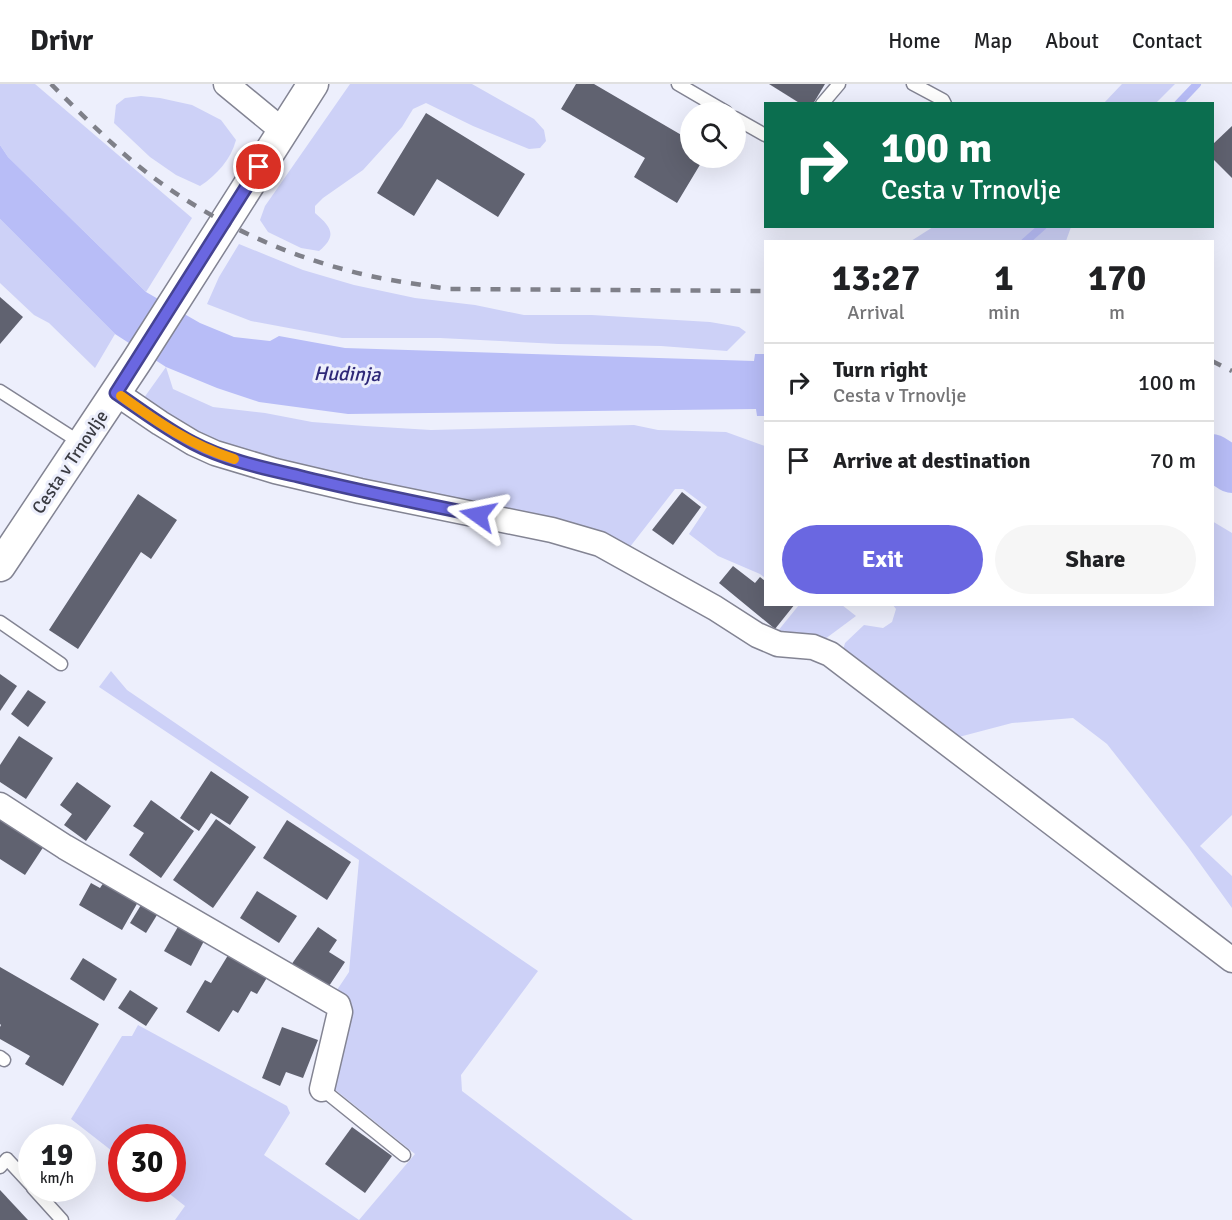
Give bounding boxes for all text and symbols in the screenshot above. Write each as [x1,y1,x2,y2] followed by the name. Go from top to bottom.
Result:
[30,24,93,58] text: Drivr
[888,28,941,54] text: Home
[974,28,1012,54] text: Map
[1045,28,1099,54] text: About
[1132,28,1202,54] text: Contact
[680,102,746,168] map controls
[680,102,746,168] button: search
[881,123,992,174] text: 100 m
[782,126,860,204] icon: right
[233,141,284,192] pin
[242,150,275,183] icon: arrive
[881,174,1061,207] text: Cesta v Trnovlje
[832,256,920,301] text: 13:27
[994,256,1014,301] text: 1
[1088,256,1146,301] text: 170
[847,300,905,325] text: Arrival
[988,300,1020,325] text: min
[1109,300,1125,325] text: m
[833,356,928,383] text: Turn right
[313,361,382,387] water label: Hudinja
[782,366,815,399] icon: right
[1138,369,1196,396] text: 100 m
[833,383,967,408] text: Cesta v Trnovlje
[27,406,113,518] street label: Cesta v Trnovlje
[782,444,815,477] icon: arrive
[833,447,1030,474] text: Arrive at destination
[1150,447,1196,474] text: 70 m
[446,483,510,547] position arrow
[782,525,983,594] button: Exit
[995,525,1196,594] button: Share
[108,1124,186,1202] speed limit sign: 30
[41,1137,73,1174] text: 19
[40,1169,74,1187] text: km/h

